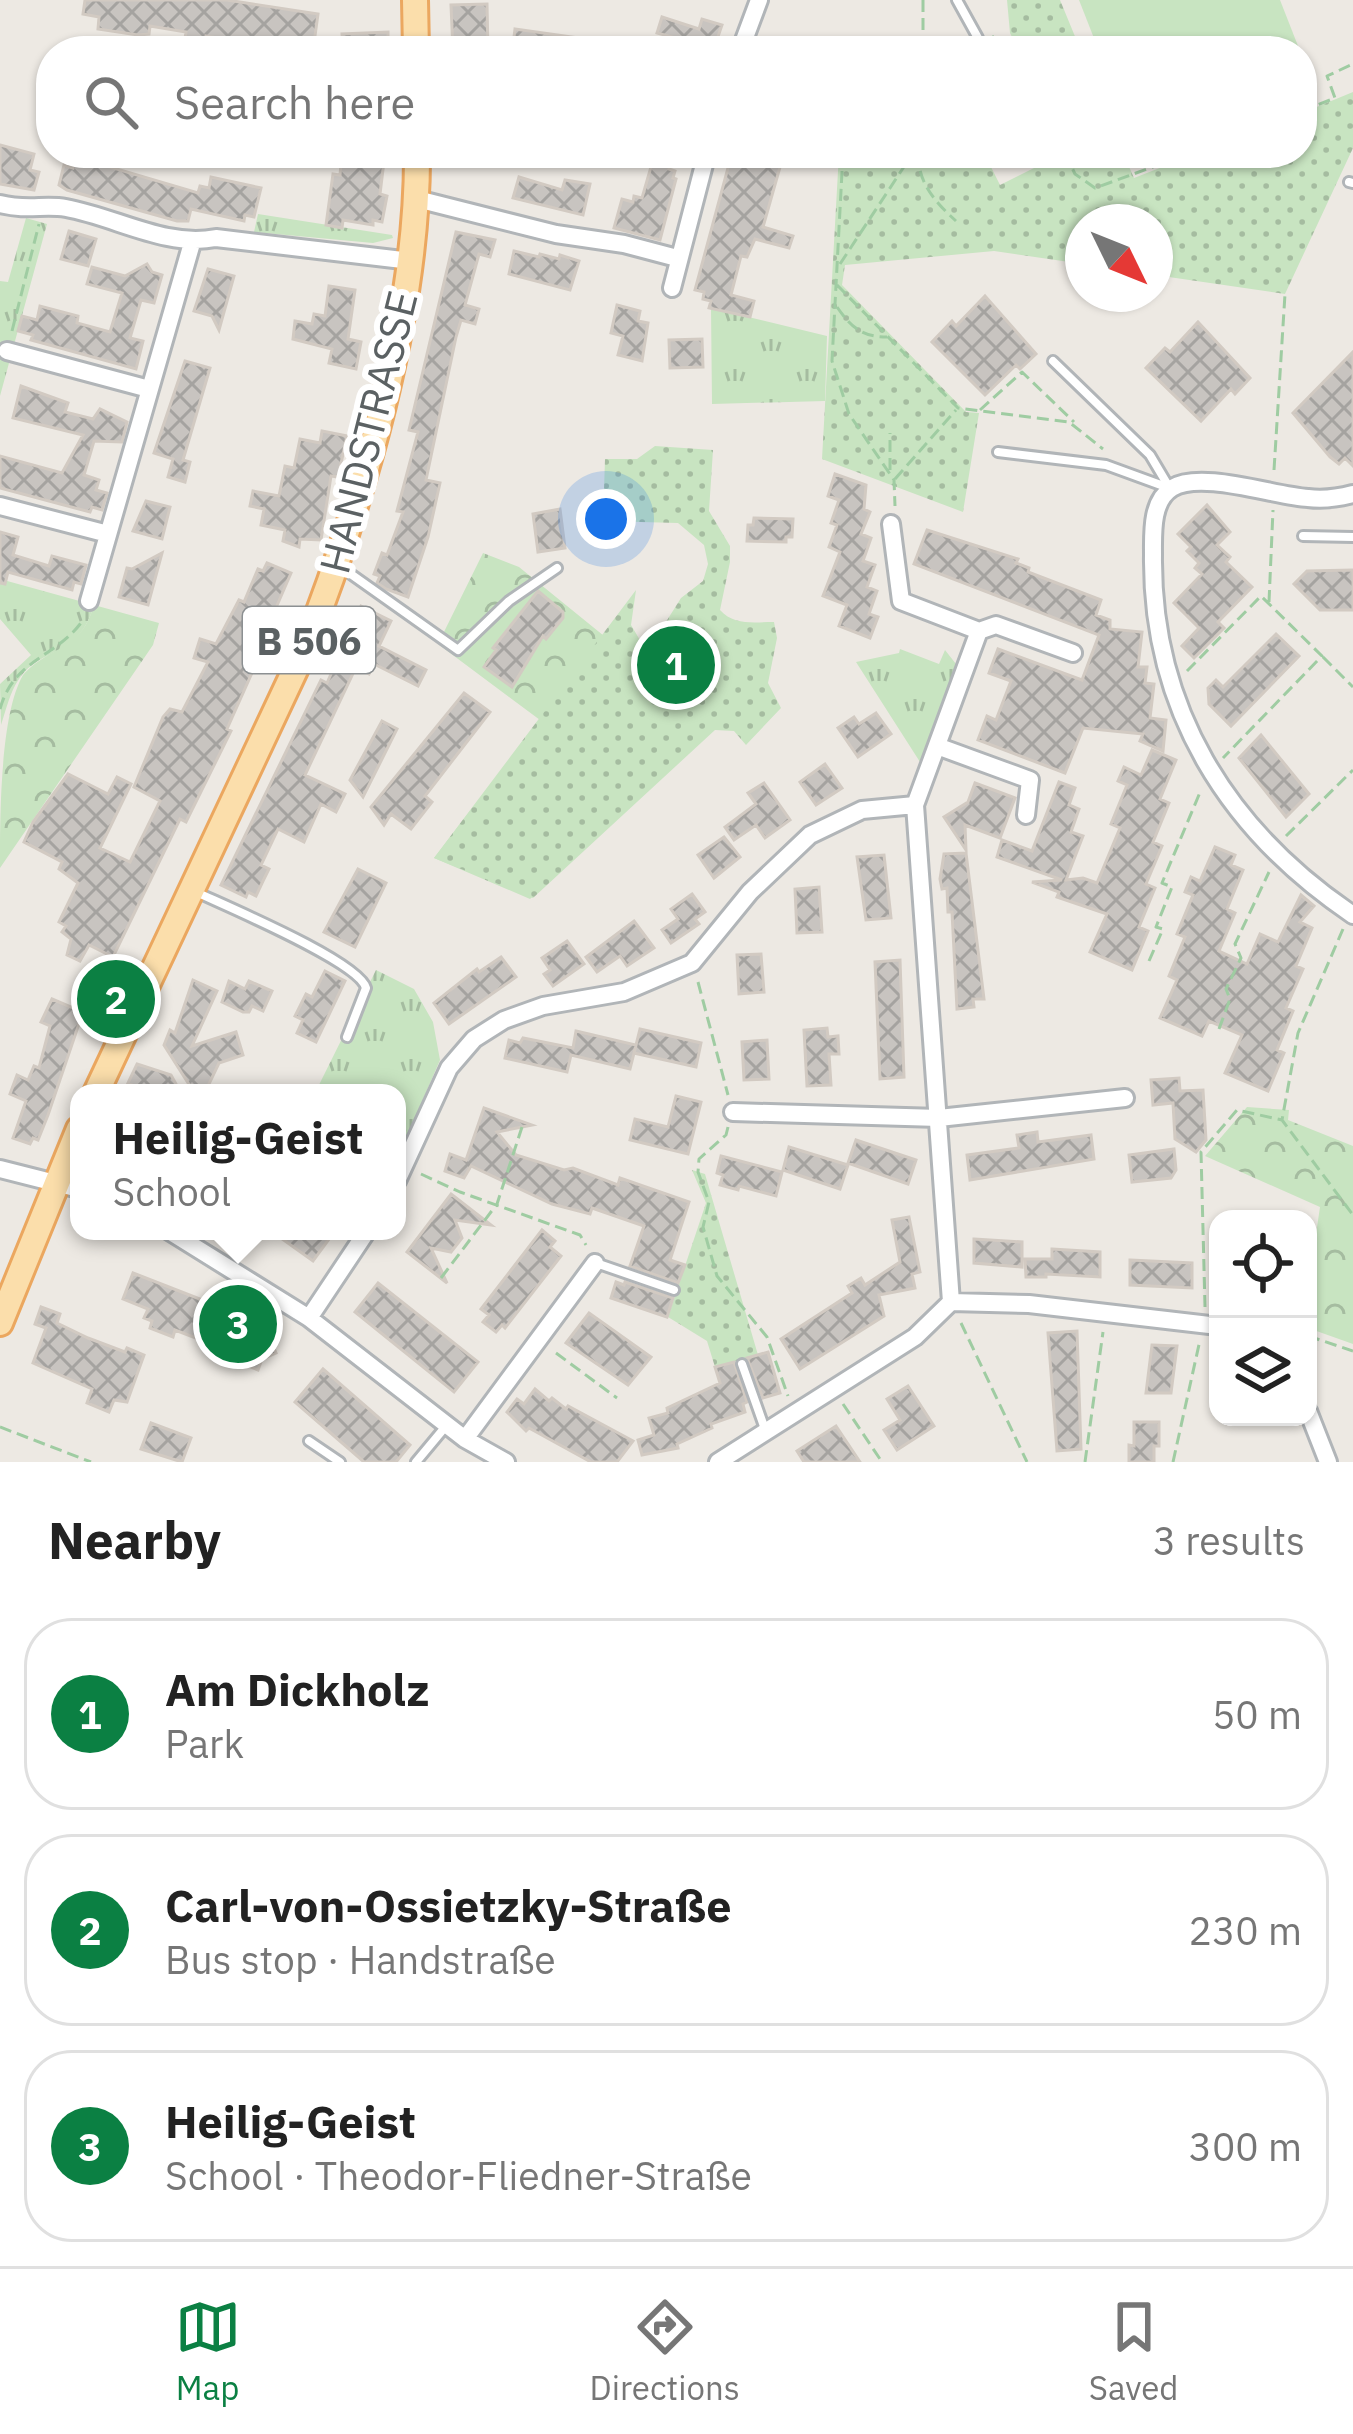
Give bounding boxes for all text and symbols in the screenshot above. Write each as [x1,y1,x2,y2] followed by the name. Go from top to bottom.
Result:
[36,36,1317,168] search box
[78,69,144,135] icon: search
[174,73,415,131] text: Search here
[1065,204,1173,312] north arrow
[306,285,430,579] street label: HANDSTRASSE
[576,489,636,549] your location
[243,607,375,673] road number: B 506
[637,620,715,710] pin: 1
[77,954,155,1044] pin: 2
[70,1084,406,1240] popup
[113,1108,363,1166] text: Heilig-Geist
[113,1166,231,1217] text: School
[1209,1210,1317,1426] map controls
[1209,1210,1317,1318] button: locate
[199,1279,277,1369] pin: 3
[1209,1318,1317,1426] button: layers
[48,1507,221,1573] text: Nearby
[1153,1515,1305,1566] text: 3 results
[165,1660,430,1718] text: Am Dickholz
[78,1689,102,1740] text: 1
[1212,1689,1302,1740] text: 50 m
[165,1718,244,1769] text: Park
[165,1876,732,1934] text: Carl-von-Ossietzky-Straße
[78,1905,102,1956] text: 2
[1189,1905,1302,1956] text: 230 m
[165,1934,556,1985] text: Bus stop · Handstraße
[165,2092,416,2150] text: Heilig-Geist
[78,2121,102,2172] text: 3
[1189,2121,1302,2172] text: 300 m
[165,2150,752,2201] text: School · Theodor-Fliedner-Straße
[175,2294,241,2409] tab: Map
[590,2294,740,2409] tab: Directions
[1089,2294,1178,2409] tab: Saved

